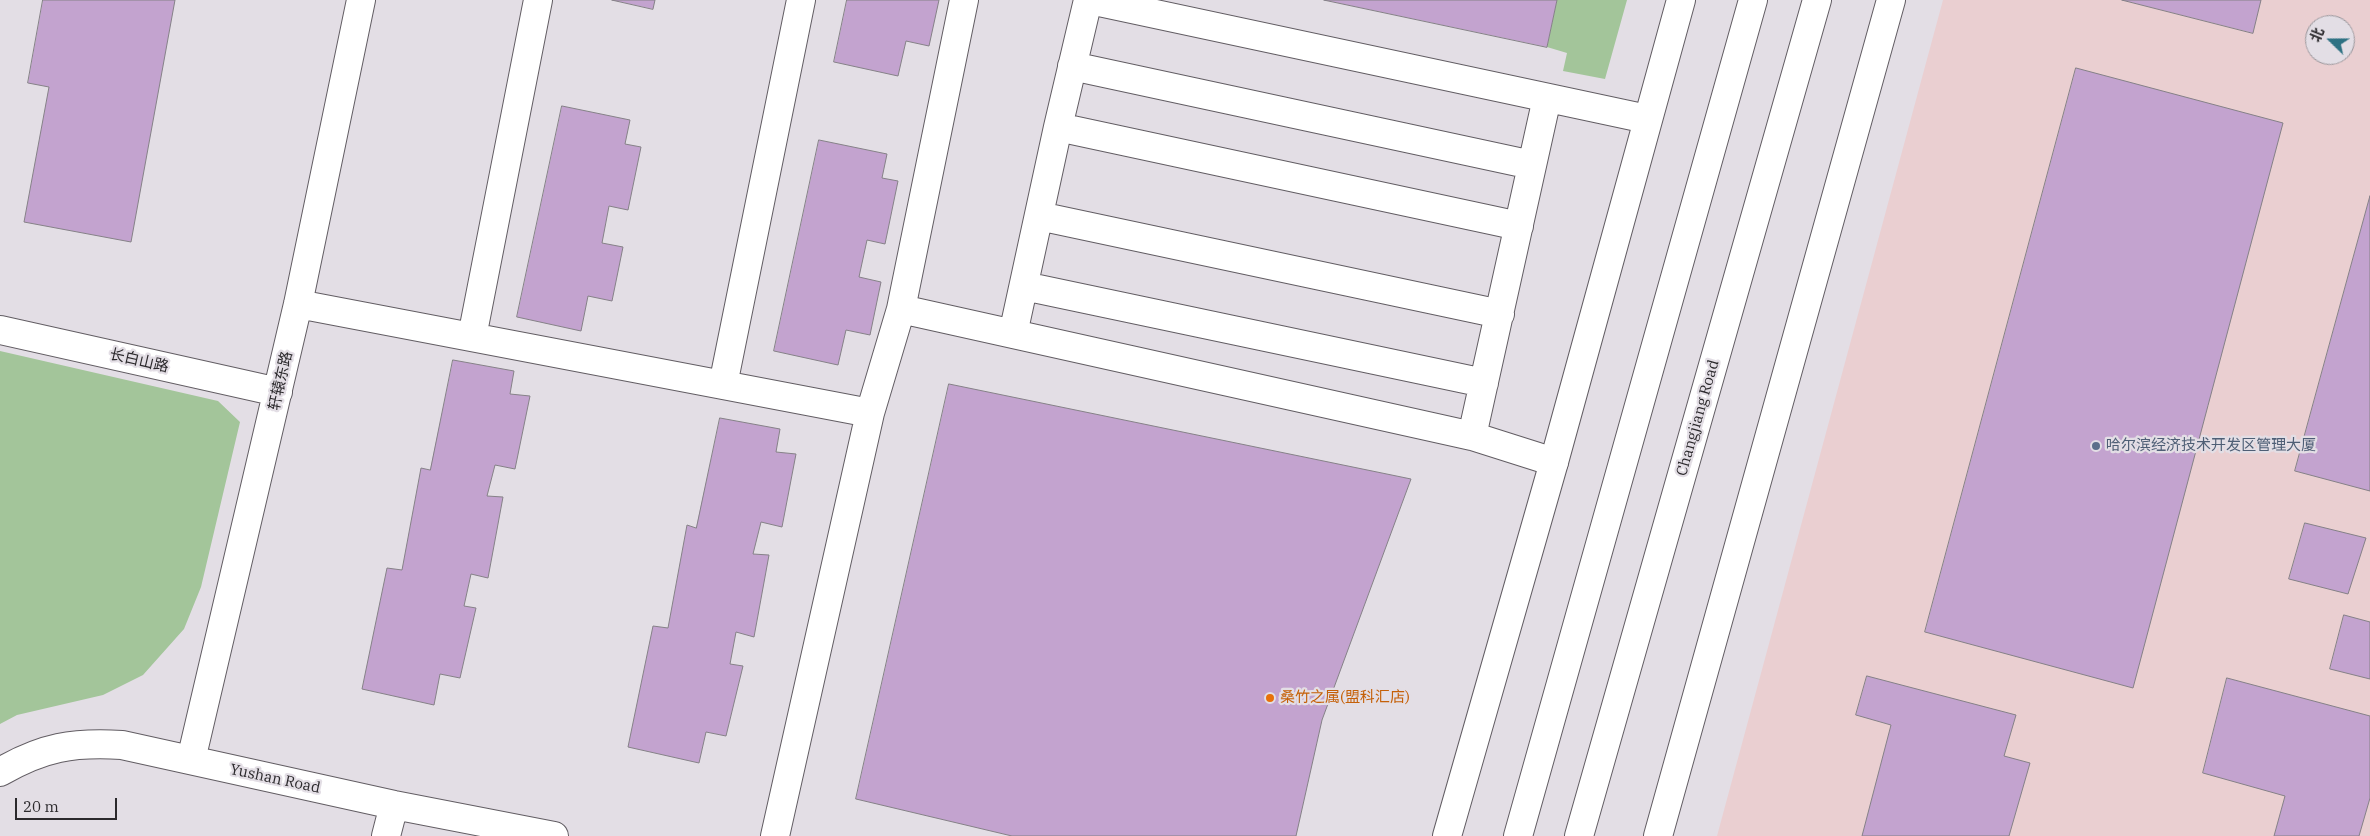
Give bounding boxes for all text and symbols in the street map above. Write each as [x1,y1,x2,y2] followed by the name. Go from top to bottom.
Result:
[2305,15,2355,65] north arrow
[2306,25,2328,45] text: 北
[108,345,170,377] street label: 长白山路
[265,350,297,412] street label: 轩辕东路
[1673,358,1723,478] street label: Changjiang Road
[2106,437,2316,455] place label: 哈尔滨经济技术开发区管理大厦
[2090,440,2102,452] marker: 哈尔滨经济技术开发区管理大厦
[1280,689,1410,707] place label: 桑竹之属(盟科汇店)
[1264,692,1276,704] marker: 桑竹之属(盟科汇店)
[228,761,322,797] street label: Yushan Road
[18,788,120,820] scale bar
[23,797,59,816] text: 20 m

